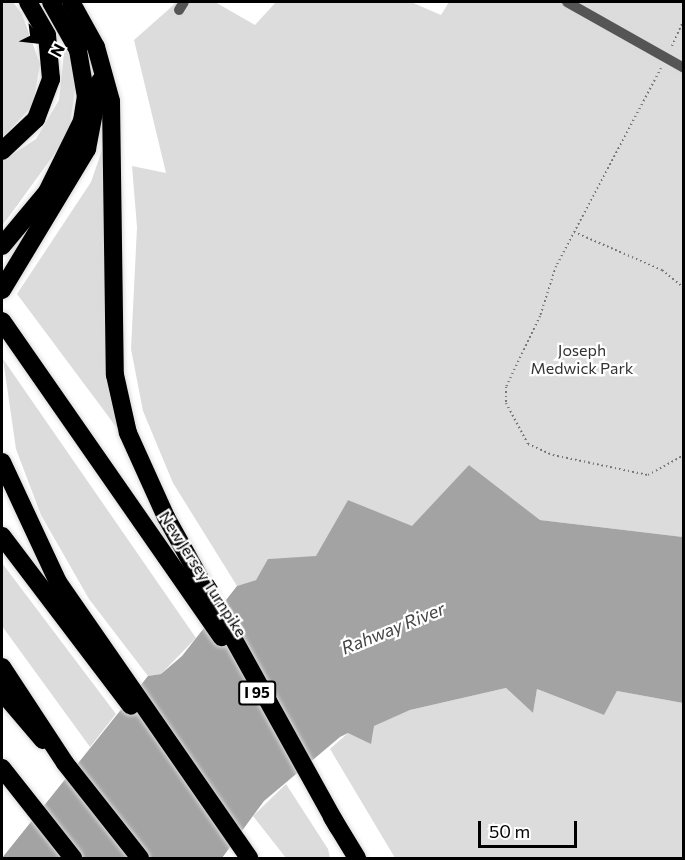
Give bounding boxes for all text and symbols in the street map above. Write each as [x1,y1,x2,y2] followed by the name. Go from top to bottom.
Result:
[12,12,72,72] north arrow
[47,41,70,60] text: N
[531,340,633,378] park label: Joseph Medwick Park
[155,508,251,640] street label: New Jersey Turnpike
[338,597,448,659] water label: Rahway River
[238,681,276,705] road number: I 95
[481,809,580,847] scale bar
[489,820,530,842] text: 50 m

